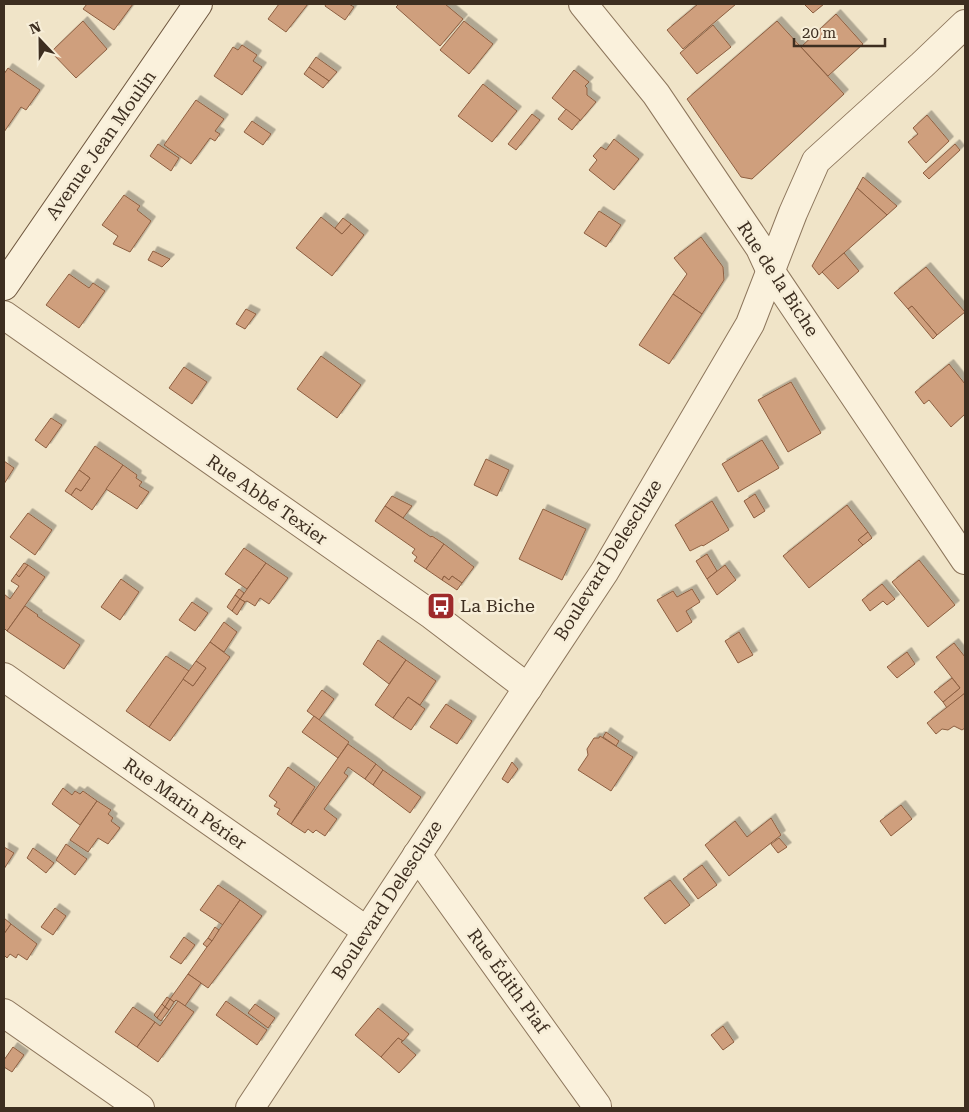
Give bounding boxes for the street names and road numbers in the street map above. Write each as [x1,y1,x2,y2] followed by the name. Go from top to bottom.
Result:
[41,66,160,223] street label: Avenue Jean Moulin
[733,217,824,340] street label: Rue de la Biche
[203,450,332,549] street label: Rue Abbé Texier
[549,475,666,644] street label: Boulevard Delescluze
[120,753,251,854] street label: Rue Marin Périer
[327,816,446,983] street label: Boulevard Delescluze
[464,924,554,1038] street label: Rue Édith Piaf

